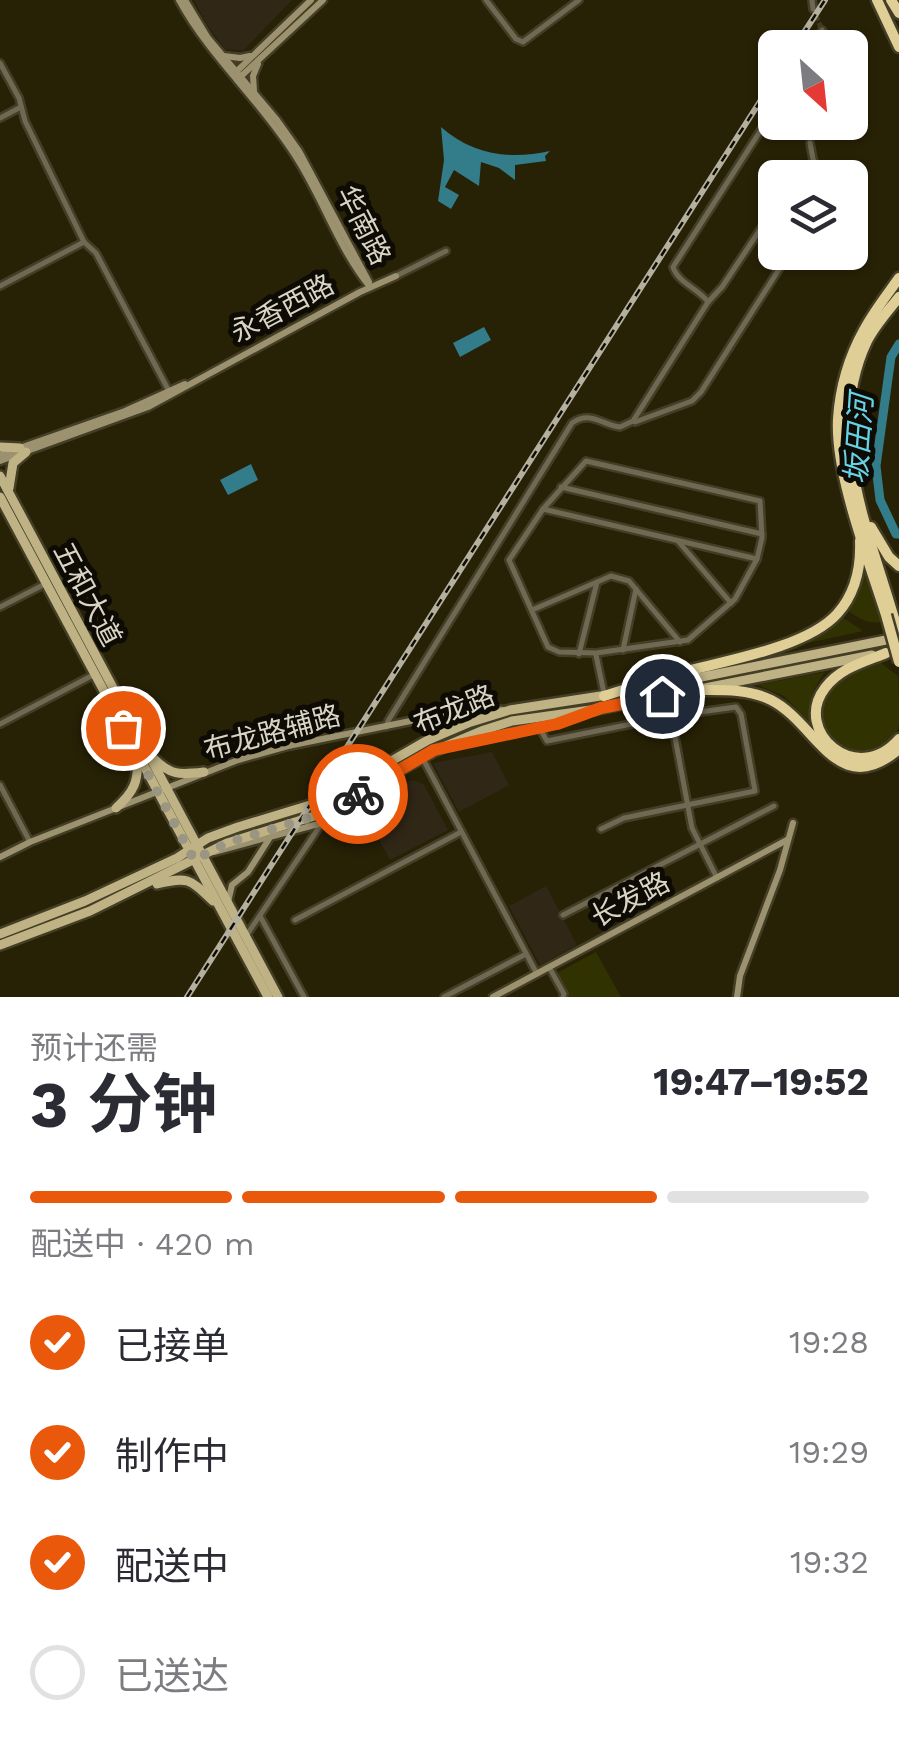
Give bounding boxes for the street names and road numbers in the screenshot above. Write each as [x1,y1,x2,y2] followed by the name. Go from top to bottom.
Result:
[330,180,397,270] street label: 华南路
[225,268,339,349] street label: 永香西路
[47,537,128,651] street label: 五和大道
[409,678,499,740] street label: 布龙路
[200,698,344,767] street label: 布龙路辅路
[585,865,675,934] street label: 长发路

